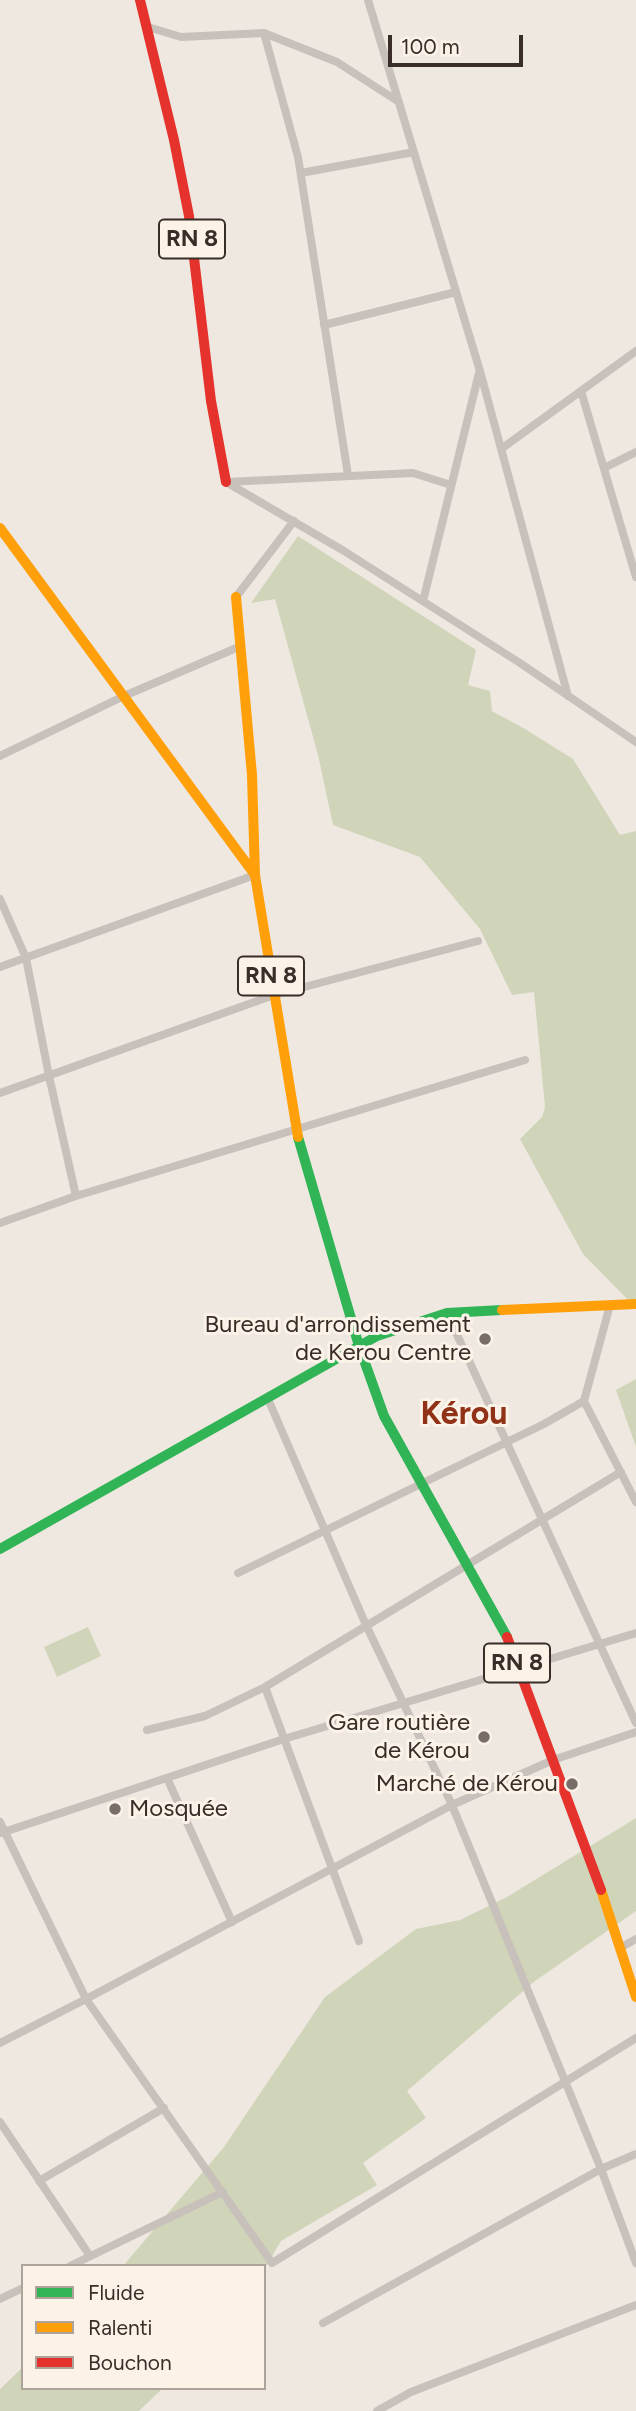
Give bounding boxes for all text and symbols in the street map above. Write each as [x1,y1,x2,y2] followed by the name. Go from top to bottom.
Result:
[391,21,526,65] scale bar
[401,34,460,59] text: 100 m
[159,220,225,258] road number: RN 8
[238,956,304,995] road number: RN 8
[204,1311,471,1367] place label: Bureau d'arrondissement de Kerou Centre
[477,1331,493,1347] marker: Bureau d'arrondissement de Kerou Centre
[420,1396,508,1434] district label: Kérou
[484,1644,550,1682] road number: RN 8
[328,1709,470,1765] place label: Gare routière de Kérou
[476,1729,492,1745] marker: Gare routière de Kérou
[376,1770,558,1798] place label: Marché de Kérou
[564,1776,580,1792] marker: Marché de Kérou
[129,1795,228,1823] place label: Mosquée
[107,1801,123,1817] marker: Mosquée
[21,2264,266,2390] legend
[88,2280,144,2305] text: Fluide
[88,2315,152,2340] text: Ralenti
[88,2350,172,2375] text: Bouchon

